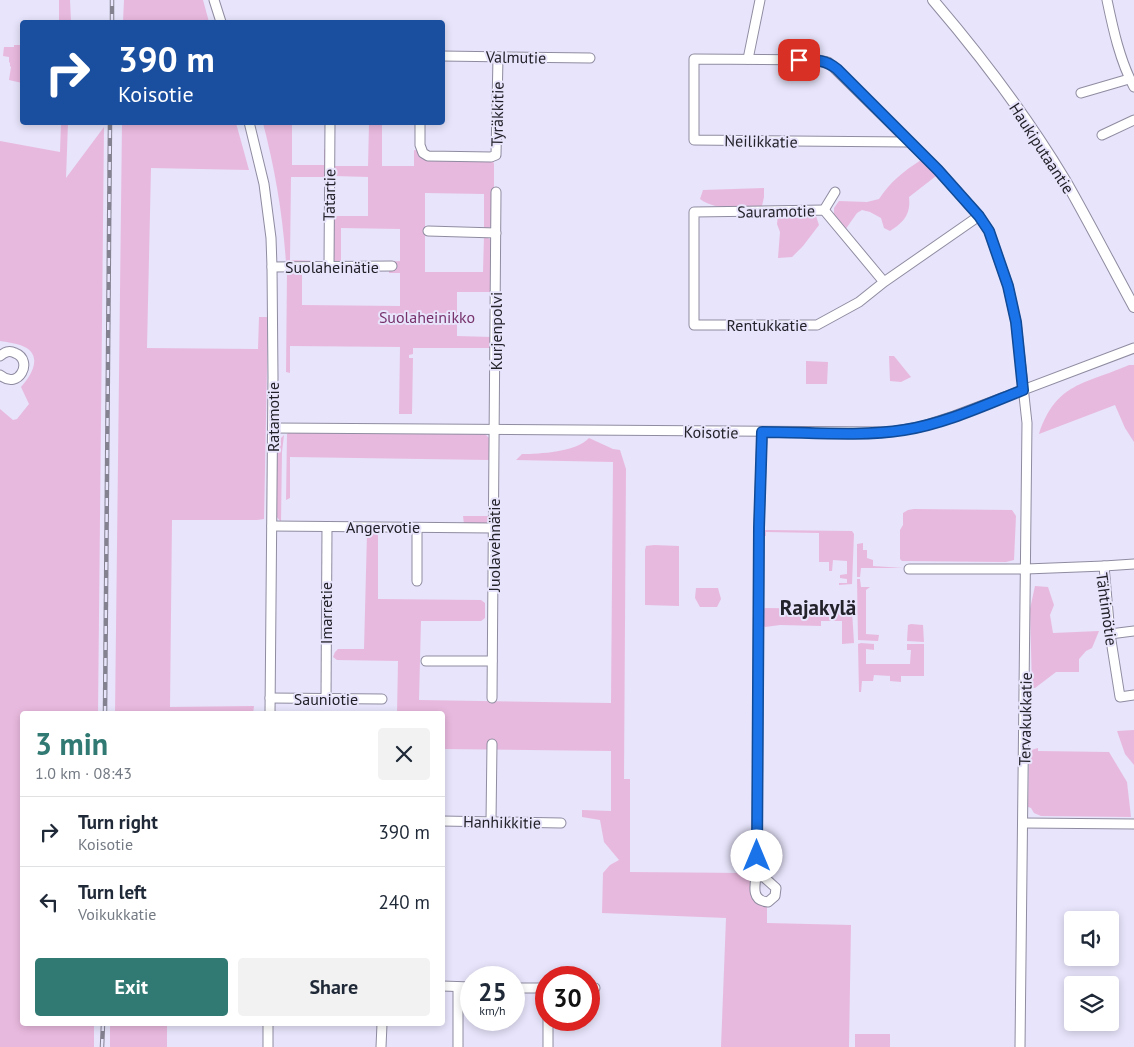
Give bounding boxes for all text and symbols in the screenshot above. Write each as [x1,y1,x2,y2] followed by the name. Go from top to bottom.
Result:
[118,36,215,82] text: 390 m
[778,39,820,81] pin
[35,40,100,105] icon: right
[485,46,546,68] street label: Valmutie
[785,46,813,74] icon: arrive
[118,80,194,108] text: Koisotie
[486,81,508,147] street label: Tyräkkitie
[1005,99,1079,197] street label: Haukiputaantie
[724,130,798,152] street label: Neilikkatie
[319,169,339,221] street label: Tatartie
[737,200,815,222] street label: Sauramotie
[285,257,379,277] street label: Suolaheinätie
[486,292,506,370] street label: Kurjenpolvi
[379,307,475,327] park label: Suolaheinikko
[727,315,807,335] street label: Rentukkatie
[263,382,283,452] street label: Ratamotie
[683,422,739,442] street label: Koisotie
[484,498,504,593] street label: Juolavehnätie
[346,517,420,537] street label: Angervotie
[1092,571,1122,647] street label: Tähtimötie
[316,582,336,644] street label: Imarretie
[780,594,856,621] district label: Rajakylä
[1014,672,1036,766] street label: Tervakukkatie
[294,689,358,709] street label: Sauniotie
[35,724,108,763] text: 3 min
[378,728,430,780] button: close
[35,763,132,783] text: 1.0 km · 08:43
[78,810,158,834] text: Turn right
[463,811,541,833] street label: Hanhikkitie
[35,818,63,846] icon: right
[378,820,430,844] text: 390 m
[730,829,782,881] position arrow
[78,834,133,854] text: Koisotie
[78,880,147,904] text: Turn left
[35,888,63,916] icon: left
[378,890,430,914] text: 240 m
[78,904,156,924] text: Voikukkatie
[1064,911,1119,1031] map controls
[1064,911,1119,966] button: sound
[35,958,228,1016] button: Exit
[238,958,430,1016] button: Share
[535,966,600,1031] speed limit sign: 30
[478,976,507,1008] text: 25
[1064,976,1119,1031] button: layers
[479,1003,506,1018] text: km/h

